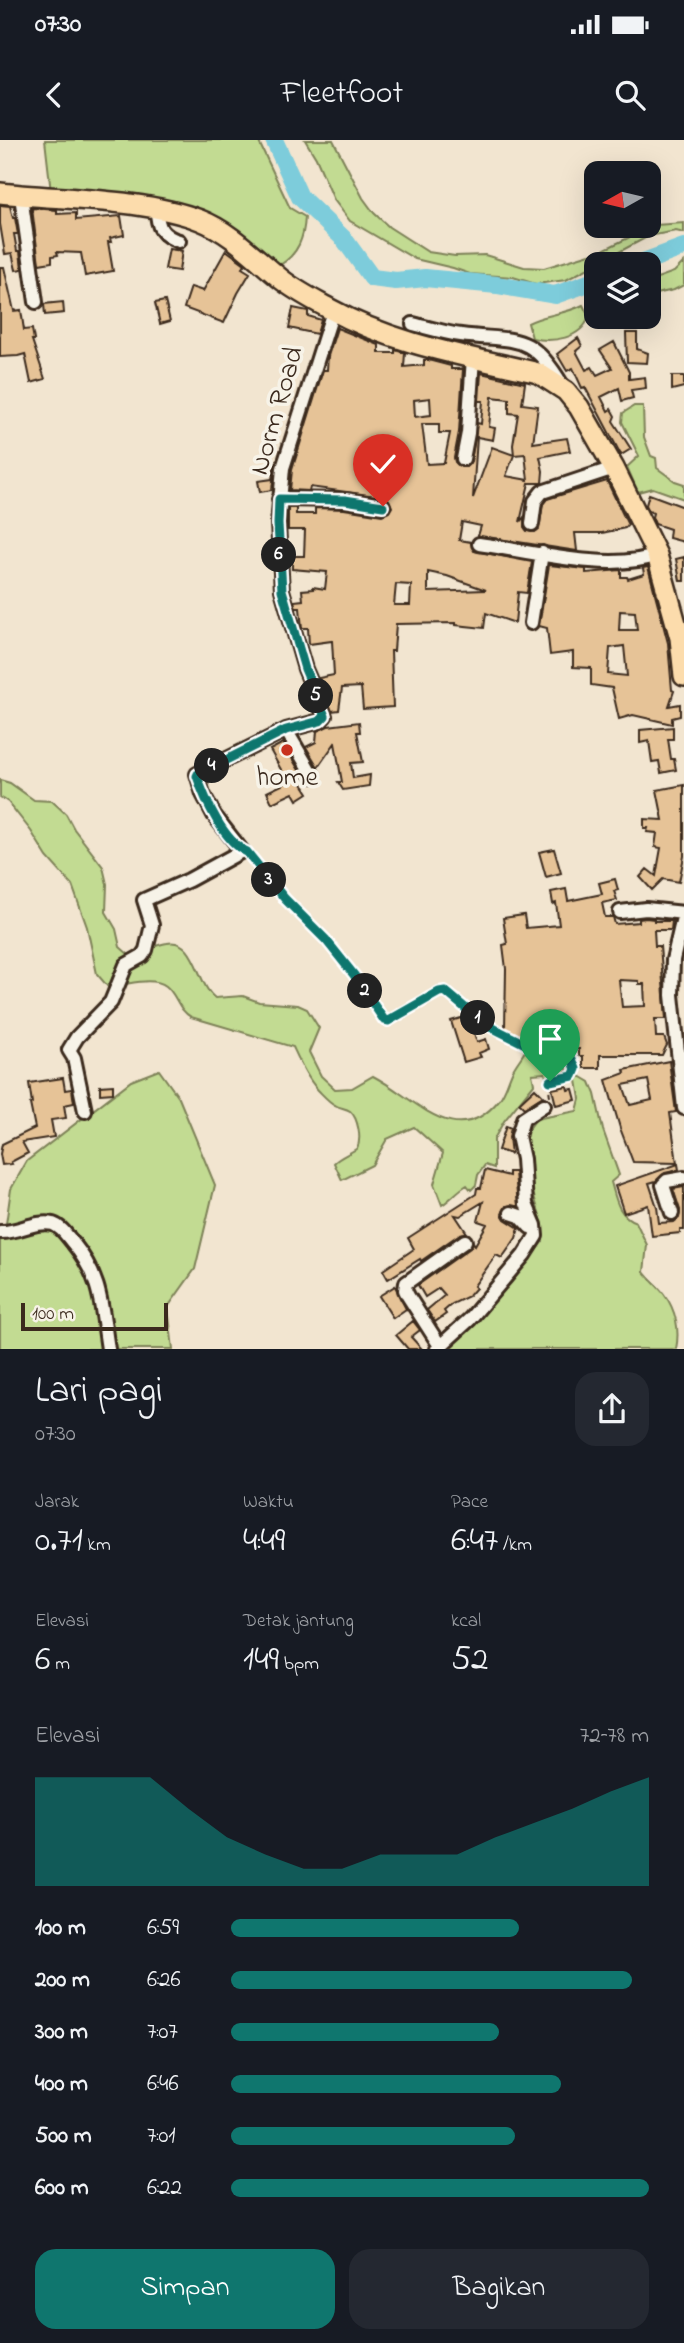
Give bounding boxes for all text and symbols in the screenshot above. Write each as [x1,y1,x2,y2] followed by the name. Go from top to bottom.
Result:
[35,6,81,44] text: 07:30
[281,71,403,118] text: Fleetfoot
[35,76,73,114] icon: back
[611,76,649,114] icon: search
[584,161,662,238] north arrow
[584,161,661,329] map controls
[584,252,661,329] button: layers
[240,342,316,480] street label: Norm Road
[353,434,413,506] pin
[364,445,402,483] icon: check
[262,538,296,572] pin: 6
[274,541,283,568] text: 6
[298,678,334,714] pin: 5
[310,682,321,709] text: 5
[279,742,295,758] marker: home
[194,748,230,784] pin: 4
[208,752,215,779] text: 4
[256,758,319,799] place label: home
[252,862,286,898] pin: 3
[265,866,272,893] text: 3
[348,974,382,1008] pin: 2
[360,977,369,1004] text: 2
[461,1000,496,1036] pin: 1
[474,1004,481,1031] text: 1
[520,1009,580,1081] pin
[531,1020,569,1058] icon: arrive
[21,1300,168,1332] scale bar
[32,1301,74,1328] text: 100 m
[35,1364,163,1420] text: Lari pagi
[575,1372,649,1446] button: share
[35,1418,76,1451] text: 07:30
[35,1489,79,1516] text: Jarak
[243,1489,294,1516] text: Waktu
[451,1489,488,1516] text: Pace
[35,1516,83,1567] text: 0.71
[243,1516,285,1567] text: 4:49
[451,1516,498,1567] text: 6:47
[83,1532,111,1559] text: km
[498,1532,532,1559] text: /km
[35,1608,89,1635] text: Elevasi
[243,1608,354,1635] text: Detak jantung
[451,1608,481,1635] text: kcal
[35,1635,50,1686] text: 6
[243,1635,279,1686] text: 149
[451,1635,488,1686] text: 52
[50,1651,70,1678] text: m
[279,1651,319,1678] text: bpm
[35,1720,100,1753] text: Elevasi
[580,1720,649,1753] text: 72–78 m
[35,1912,86,1945] text: 100 m
[147,1912,179,1945] text: 6:59
[35,1964,90,1997] text: 200 m
[147,1964,181,1997] text: 6:26
[35,2016,88,2049] text: 300 m
[147,2016,178,2049] text: 7:07
[35,2068,88,2101] text: 400 m
[147,2068,179,2101] text: 6:46
[35,2120,92,2153] text: 500 m
[147,2120,176,2153] text: 7:01
[35,2172,89,2205] text: 600 m
[147,2172,182,2205] text: 6:22
[35,2249,335,2329] button: Simpan
[349,2249,649,2329] button: Bagikan

